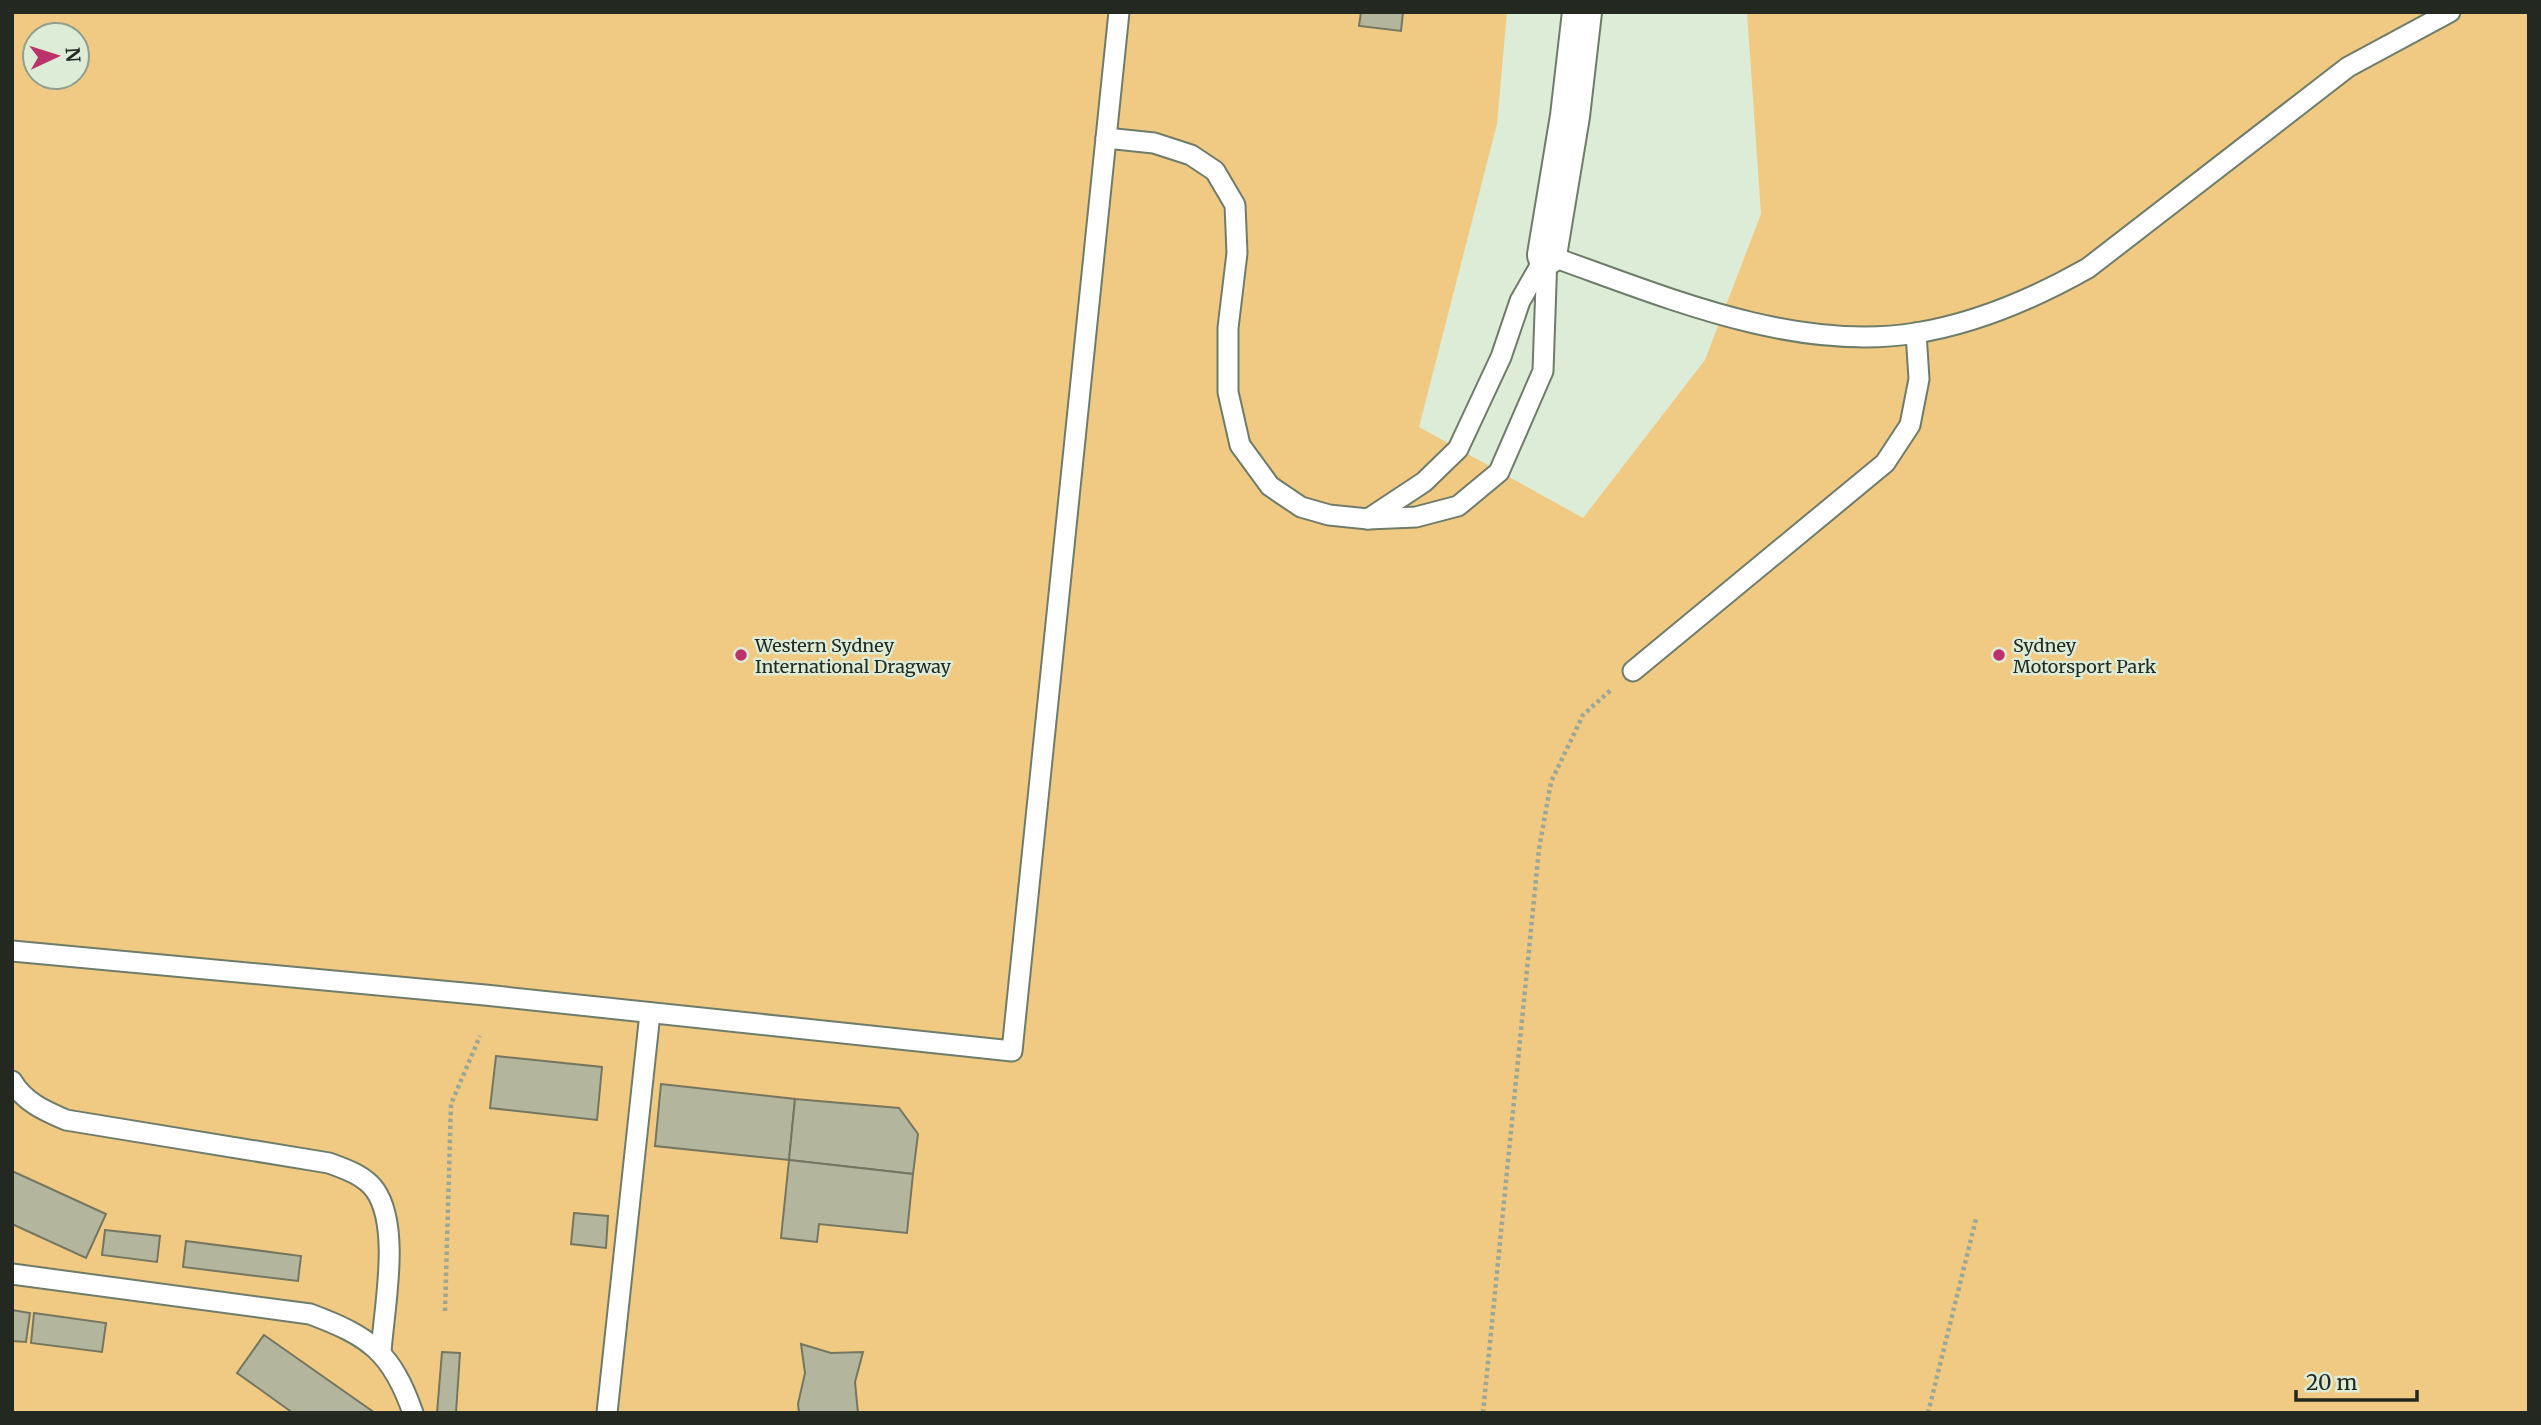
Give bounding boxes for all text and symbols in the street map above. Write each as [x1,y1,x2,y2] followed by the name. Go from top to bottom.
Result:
[21,21,91,91] north arrow
[60,46,85,63] text: N
[754,634,952,678] place label: Western Sydney International Dragway
[2013,634,2157,678] place label: Sydney Motorsport Park
[733,647,749,663] marker: Western Sydney International Dragway
[1991,647,2007,663] marker: Sydney Motorsport Park
[2296,1358,2417,1402] scale bar
[2306,1369,2358,1396] text: 20 m

